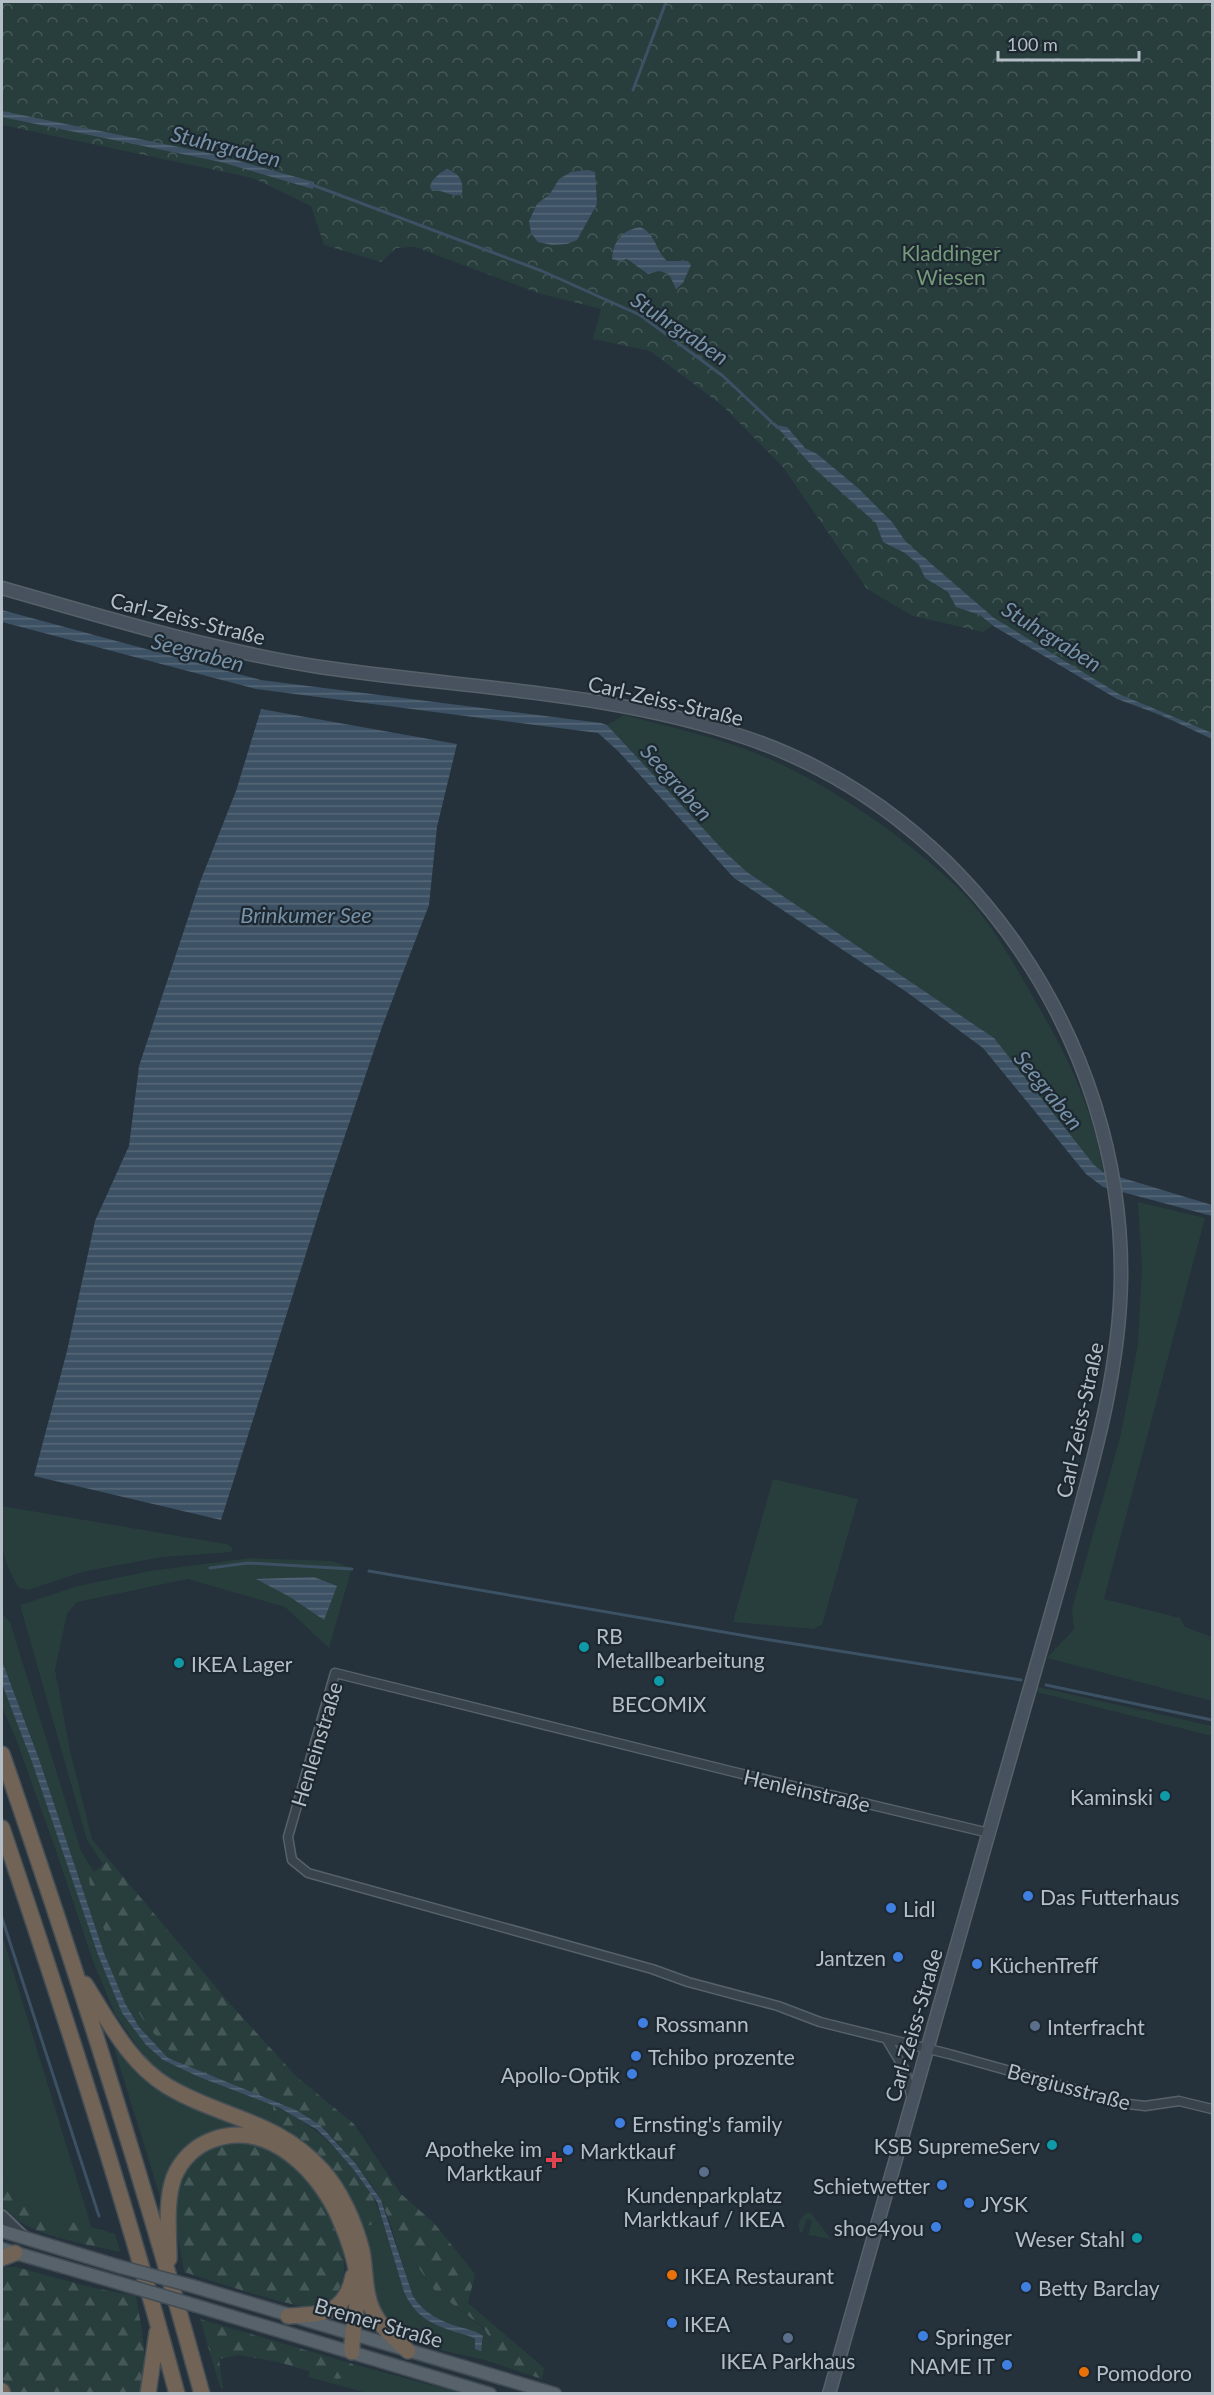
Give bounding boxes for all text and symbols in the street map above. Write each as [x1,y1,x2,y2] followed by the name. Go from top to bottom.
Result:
[998,24,1139,62] scale bar
[1007,33,1058,55] text: 100 m
[168,119,284,173] water label: Stuhrgraben
[901,240,1001,289] park label: Kladdinger Wiesen
[626,286,734,370] water label: Stuhrgraben
[108,587,268,649] street label: Carl-Zeiss-Straße
[997,595,1107,677] water label: Stuhrgraben
[149,627,247,677] water label: Seegraben
[586,670,746,730] street label: Carl-Zeiss-Straße
[635,738,719,826] water label: Seegraben
[240,901,372,928] water label: Brinkumer See
[1009,1045,1089,1135] water label: Seegraben
[1050,1340,1108,1500] street label: Carl-Zeiss-Straße
[596,1623,765,1672] place label: RB Metallbearbeitung
[577,1640,591,1654] marker: RB Metallbearbeitung
[191,1651,293,1676] place label: IKEA Lager
[172,1656,186,1670] marker: IKEA Lager
[652,1674,666,1688] marker: BECOMIX
[285,1679,347,1809] street label: Henleinstraße
[612,1691,707,1716] place label: BECOMIX
[741,1763,873,1817] street label: Henleinstraße
[1070,1784,1153,1809] place label: Kaminski
[1158,1789,1172,1803] marker: Kaminski
[1040,1884,1179,1909] place label: Das Futterhaus
[1021,1889,1035,1903] marker: Das Futterhaus
[903,1896,936,1921] place label: Lidl
[884,1901,898,1915] marker: Lidl
[816,1945,886,1970] place label: Jantzen
[879,1945,947,2105] street label: Carl-Zeiss-Straße
[891,1950,905,1964] marker: Jantzen
[989,1952,1098,1977] place label: KüchenTreff
[970,1957,984,1971] marker: KüchenTreff
[655,2011,749,2036] place label: Rossmann
[1047,2014,1145,2039] place label: Interfracht
[636,2016,650,2030] marker: Rossmann
[1028,2019,1042,2033] marker: Interfracht
[648,2044,795,2069] place label: Tchibo prozente
[629,2049,643,2063] marker: Tchibo prozente
[1005,2058,1133,2114] street label: Bergiusstraße
[501,2062,620,2087] place label: Apollo-Optik
[625,2067,639,2081] marker: Apollo-Optik
[632,2111,782,2136] place label: Ernsting's family
[613,2116,627,2130] marker: Ernsting's family
[874,2133,1040,2158] place label: KSB SupremeServ
[425,2136,543,2185] place label: Apotheke im Marktkauf
[580,2138,676,2163] place label: Marktkauf
[1045,2138,1059,2152] marker: KSB SupremeServ
[561,2143,575,2157] marker: Marktkauf
[547,2153,561,2167] marker: Apotheke im Marktkauf
[697,2165,711,2179] marker: Kundenparkplatz Marktkauf / IKEA
[813,2173,930,2198] place label: Schietwetter
[935,2178,949,2192] marker: Schietwetter
[623,2182,786,2231] place label: Kundenparkplatz Marktkauf / IKEA
[981,2191,1028,2216] place label: JYSK
[962,2196,976,2210] marker: JYSK
[834,2215,924,2240] place label: shoe4you
[929,2220,943,2234] marker: shoe4you
[1015,2226,1125,2251] place label: Weser Stahl
[1130,2231,1144,2245] marker: Weser Stahl
[684,2263,835,2288] place label: IKEA Restaurant
[665,2268,679,2282] marker: IKEA Restaurant
[1038,2275,1160,2300] place label: Betty Barclay
[1019,2280,1033,2294] marker: Betty Barclay
[312,2292,446,2352] street label: Bremer Straße
[684,2311,731,2336] place label: IKEA
[665,2316,679,2330] marker: IKEA
[935,2324,1012,2349] place label: Springer
[916,2329,930,2343] marker: Springer
[781,2331,795,2345] marker: IKEA Parkhaus
[721,2348,855,2373] place label: IKEA Parkhaus
[909,2353,996,2378] place label: NAME IT
[1000,2358,1014,2372] marker: NAME IT
[1096,2360,1192,2385] place label: Pomodoro
[1077,2365,1091,2379] marker: Pomodoro

